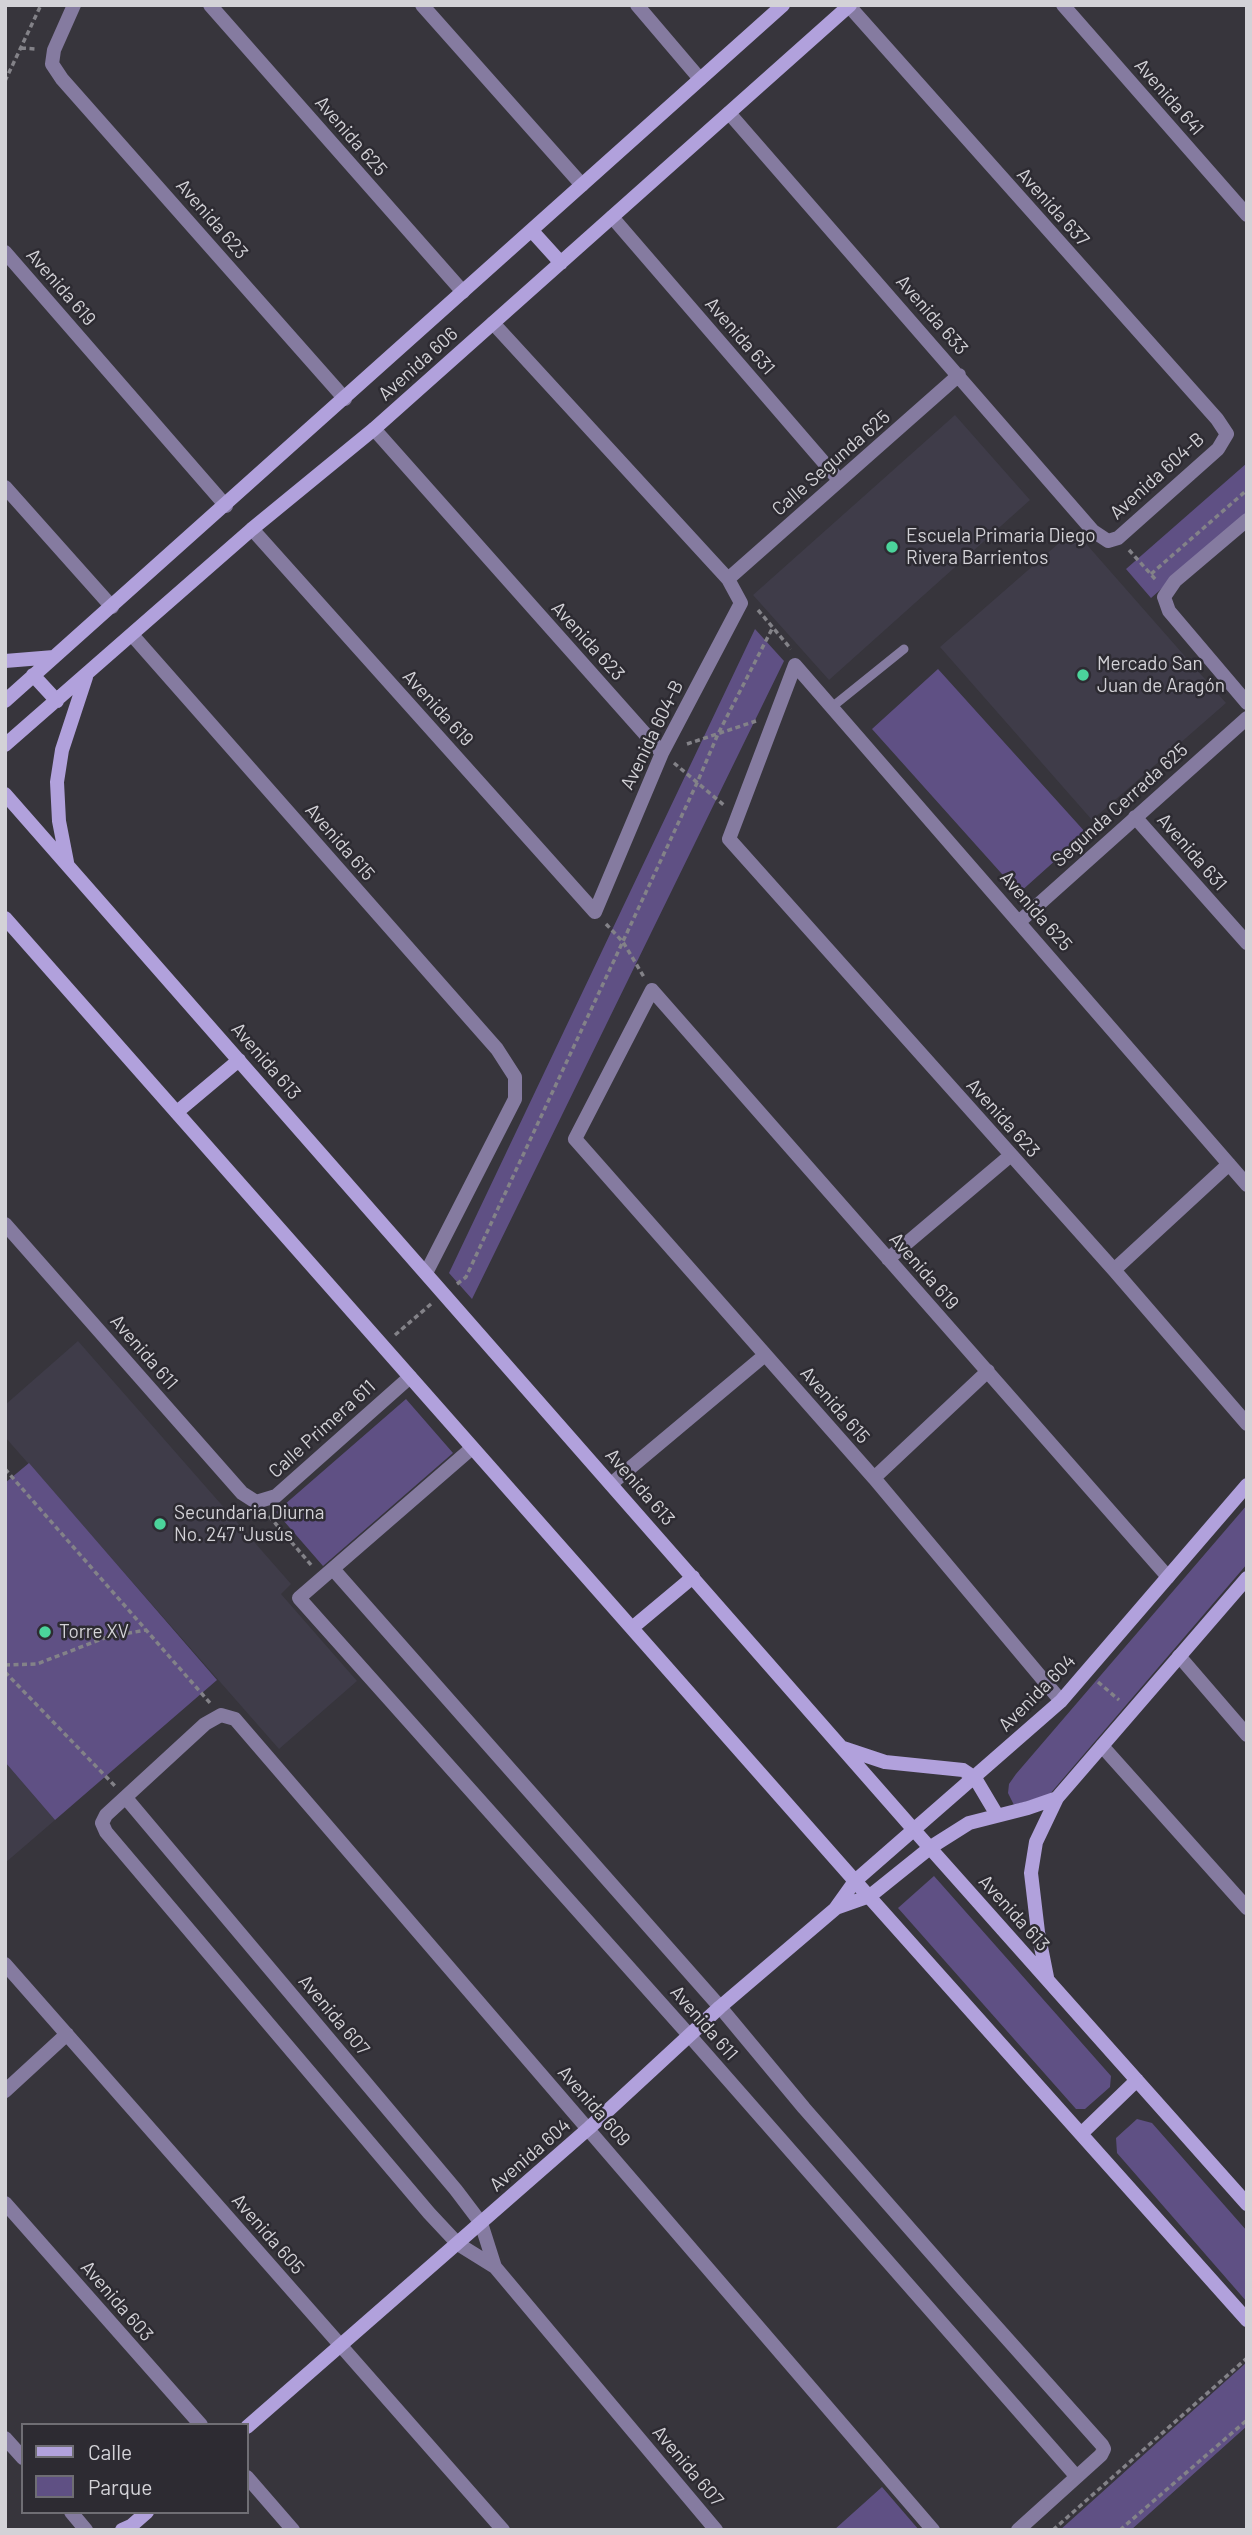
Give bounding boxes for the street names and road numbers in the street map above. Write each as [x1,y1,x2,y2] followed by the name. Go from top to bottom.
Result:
[1130,54,1208,140] street label: Avenida 641
[310,91,392,181] street label: Avenida 625
[1012,163,1094,251] street label: Avenida 637
[171,174,253,264] street label: Avenida 623
[21,244,101,330] street label: Avenida 619
[891,270,973,360] street label: Avenida 633
[700,293,780,379] street label: Avenida 631
[374,322,462,406] street label: Avenida 606
[767,405,895,521] street label: Calle Segunda 625
[1105,428,1209,524] street label: Avenida 604-B
[547,597,629,685] street label: Avenida 623
[398,665,478,751] street label: Avenida 619
[616,676,688,794] street label: Avenida 604-B
[1048,738,1192,872] street label: Segunda Cerrada 625
[300,799,380,885] street label: Avenida 615
[1152,809,1232,895] street label: Avenida 631
[995,866,1077,956] street label: Avenida 625
[226,1018,306,1104] street label: Avenida 613
[962,1074,1044,1162] street label: Avenida 623
[884,1228,964,1314] street label: Avenida 619
[105,1310,183,1394] street label: Avenida 611
[795,1362,875,1448] street label: Avenida 615
[264,1375,380,1483] street label: Calle Primera 611
[600,1444,680,1530] street label: Avenida 613
[994,1650,1080,1736] street label: Avenida 604
[974,1870,1054,1956] street label: Avenida 613
[294,1970,374,2060] street label: Avenida 607
[665,1981,743,2065] street label: Avenida 611
[553,2061,635,2151] street label: Avenida 609
[485,2114,575,2196] street label: Avenida 604
[227,2189,309,2279] street label: Avenida 605
[76,2256,158,2346] street label: Avenida 603
[648,2421,728,2511] street label: Avenida 607

